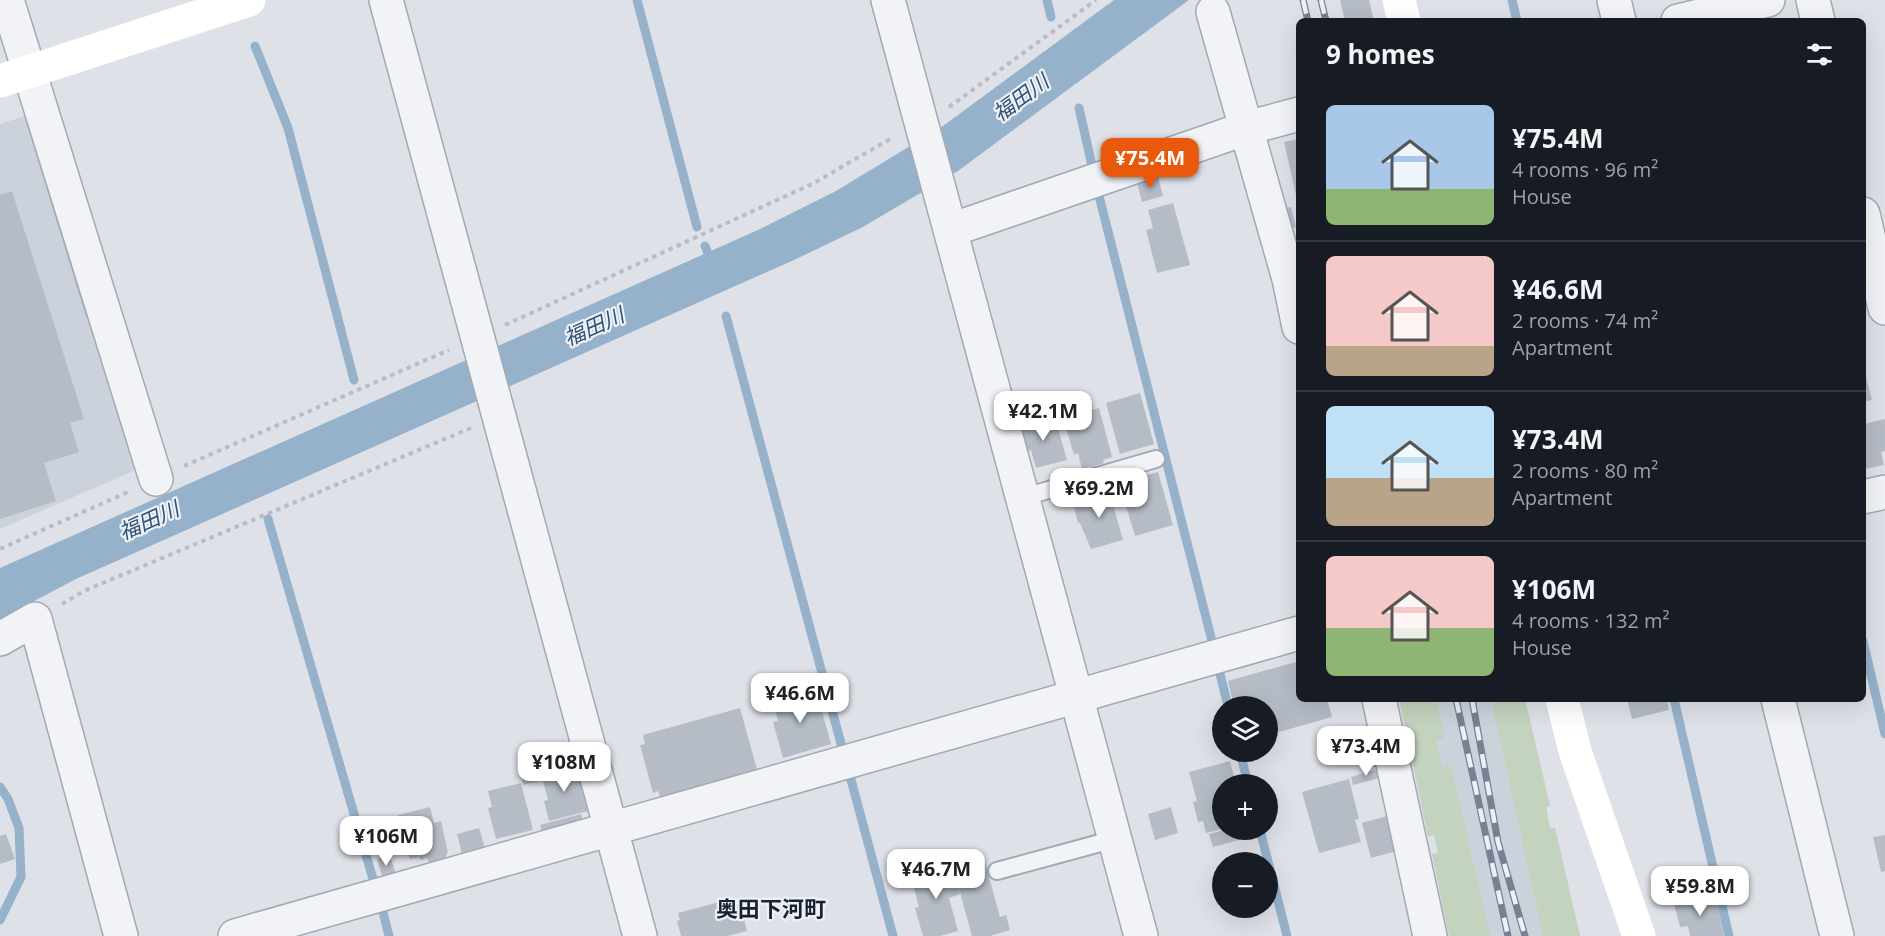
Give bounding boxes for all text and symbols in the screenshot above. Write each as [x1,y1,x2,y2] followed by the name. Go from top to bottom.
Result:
[1326,36,1435,72] text: 9 homes
[1803,38,1836,71] icon: filters
[987,66,1056,127] water label: 福田川
[1512,120,1603,156] text: ¥75.4M
[1374,129,1446,201] icon: home
[1101,138,1199,189] pin: ¥75.4M
[1115,144,1185,171] text: ¥75.4M
[1512,156,1658,183] text: 4 rooms · 96 m²
[1512,183,1572,210] text: House
[1512,271,1603,307] text: ¥46.6M
[1374,280,1446,352] icon: home
[559,300,630,352] water label: 福田川
[1512,307,1658,334] text: 2 rooms · 74 m²
[1512,334,1612,361] text: Apartment
[994,391,1092,442] pin: ¥42.1M
[1008,397,1078,424] text: ¥42.1M
[1512,421,1603,457] text: ¥73.4M
[1374,430,1446,502] icon: home
[1512,457,1658,484] text: 2 rooms · 80 m²
[1050,468,1148,519] pin: ¥69.2M
[1064,474,1134,501] text: ¥69.2M
[1512,484,1612,511] text: Apartment
[114,494,185,546] water label: 福田川
[1512,571,1596,607] text: ¥106M
[1374,580,1446,652] icon: home
[1512,607,1670,634] text: 4 rooms · 132 m²
[1512,634,1572,661] text: House
[751,673,849,724] pin: ¥46.6M
[765,679,835,706] text: ¥46.6M
[1212,696,1278,918] map controls
[1212,696,1278,762] button: layers
[1317,726,1415,777] pin: ¥73.4M
[1331,732,1401,759] text: ¥73.4M
[522,742,606,793] pin: ¥108M
[532,748,596,775] text: ¥108M
[1212,774,1278,840] button: +
[344,816,428,867] pin: ¥106M
[354,822,418,849] text: ¥106M
[887,849,985,900] pin: ¥46.7M
[1212,852,1278,918] button: −
[901,855,971,882] text: ¥46.7M
[1651,866,1749,917] pin: ¥59.8M
[1665,872,1735,899] text: ¥59.8M
[716,893,826,923] district label: 奥田下河町

